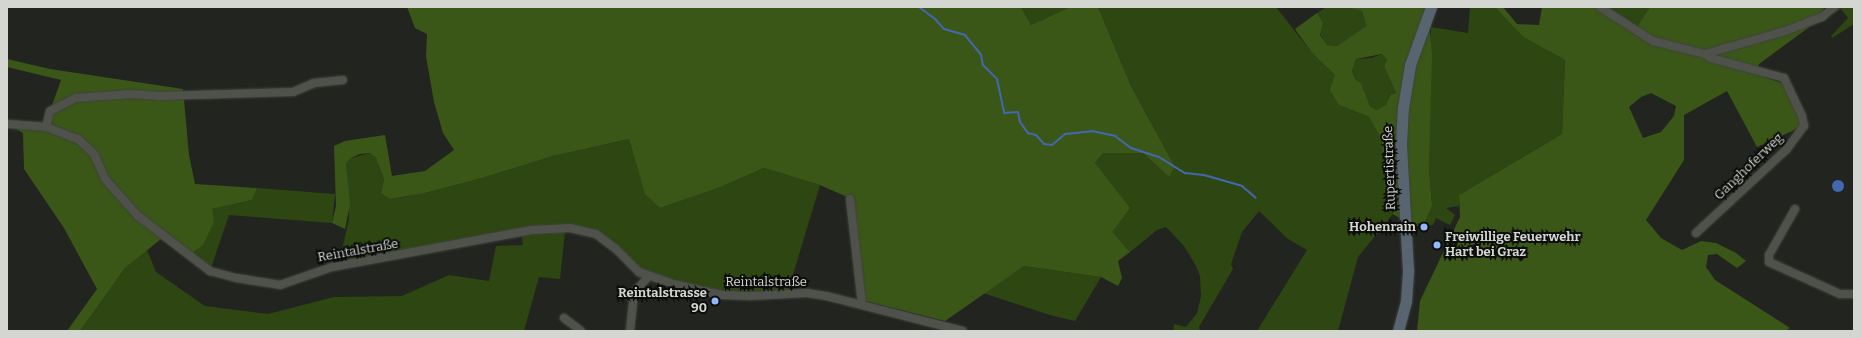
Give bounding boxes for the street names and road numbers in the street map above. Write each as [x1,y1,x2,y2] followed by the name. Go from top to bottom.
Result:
[1381,126,1399,210] street label: Rupertistraße
[1711,130,1787,204] street label: Ganghoferweg
[316,236,400,266] street label: Reintalstraße
[725,274,807,290] street label: Reintalstraße

